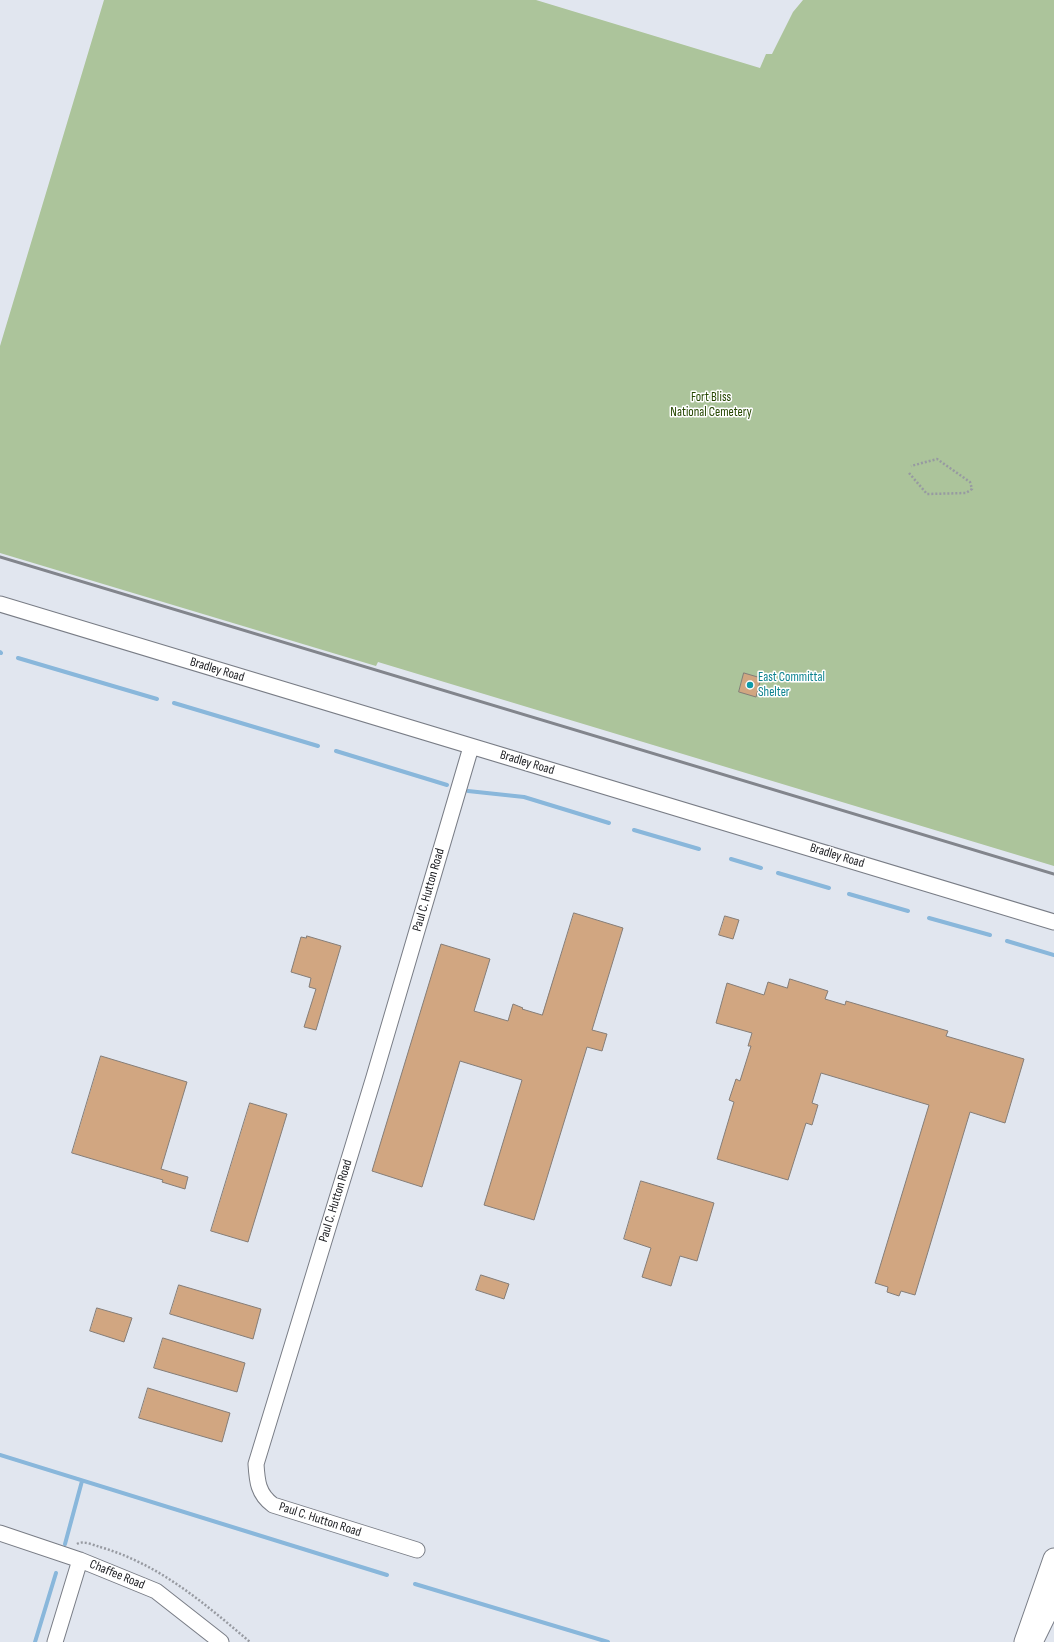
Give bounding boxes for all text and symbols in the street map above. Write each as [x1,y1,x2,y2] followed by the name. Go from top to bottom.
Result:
[670,390,752,421] park label: Fort Bliss National Cemetery
[188,654,246,686] street label: Bradley Road
[758,670,825,701] place label: East Committal Shelter
[745,680,755,690] marker: East Committal Shelter
[498,747,556,779] street label: Bradley Road
[808,840,866,872] street label: Bradley Road
[410,847,448,933] street label: Paul C. Hutton Road
[316,1158,356,1244] street label: Paul C. Hutton Road
[277,1499,363,1541] street label: Paul C. Hutton Road
[87,1557,147,1593] street label: Chaffee Road

